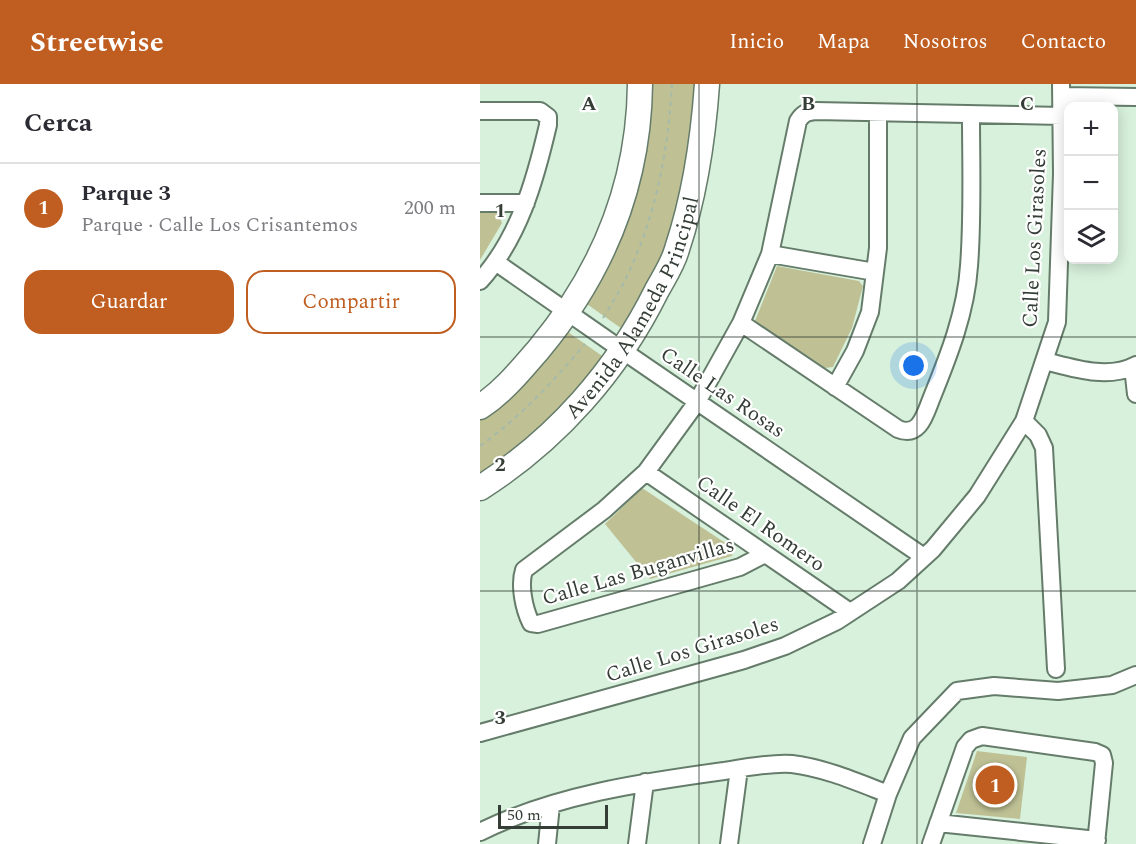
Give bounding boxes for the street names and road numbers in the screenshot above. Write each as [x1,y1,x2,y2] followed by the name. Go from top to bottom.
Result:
[1014,148,1056,328] street label: Calle Los Girasoles
[558,193,708,427] street label: Avenida Alameda Principal
[654,339,791,447] street label: Calle Las Rosas
[689,467,832,580] street label: Calle El Romero
[538,529,738,615] street label: Calle Las Buganvillas
[602,608,783,691] street label: Calle Los Girasoles

